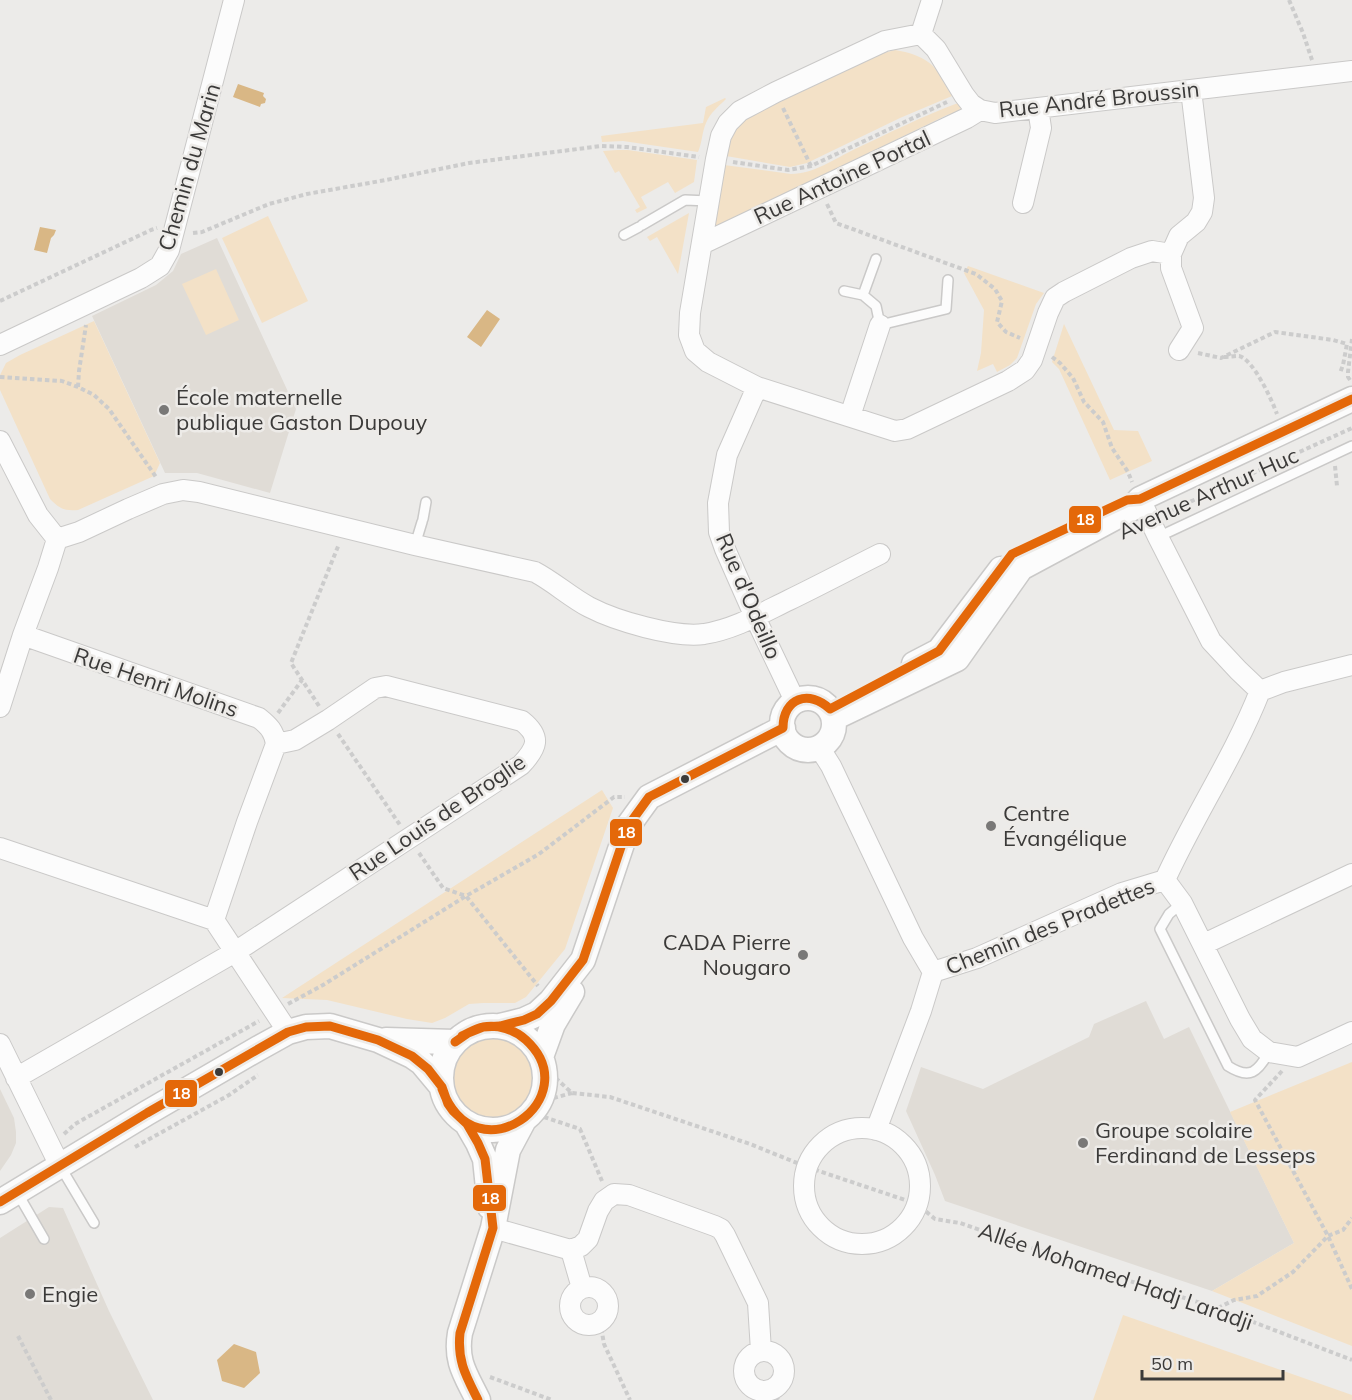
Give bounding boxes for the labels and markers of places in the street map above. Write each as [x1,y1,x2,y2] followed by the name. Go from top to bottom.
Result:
[176,383,428,436] place label: École maternelle publique Gaston Dupouy
[157,403,171,417] marker: École maternelle publique Gaston Dupouy
[679,773,691,785] unlabelled marker
[1003,799,1127,852] place label: Centre Évangélique
[984,819,998,833] marker: Centre Évangélique
[663,928,791,981] place label: CADA Pierre Nougaro
[796,948,810,962] marker: CADA Pierre Nougaro
[213,1066,225,1078] unlabelled marker
[1095,1116,1316,1169] place label: Groupe scolaire Ferdinand de Lesseps
[1076,1136,1090,1150] marker: Groupe scolaire Ferdinand de Lesseps
[42,1280,98,1308] place label: Engie
[23,1287,37,1301] marker: Engie

